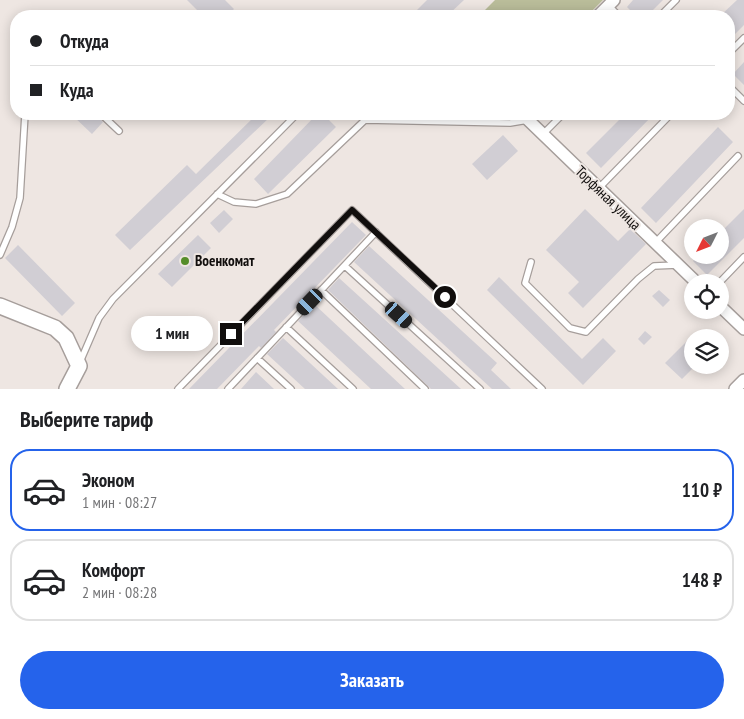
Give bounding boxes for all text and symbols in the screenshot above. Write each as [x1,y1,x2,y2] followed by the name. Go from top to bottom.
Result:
[60,29,109,53] text: Откуда
[60,78,94,102] text: Куда
[571,161,645,234] street label: Торфяная улица
[684,219,729,264] north arrow
[684,219,729,374] map controls
[195,251,255,270] place label: Военкомат
[179,255,191,267] marker: Военкомат
[684,274,729,319] button: locate
[294,286,325,318] car
[434,286,456,308] route start
[382,299,415,331] car
[131,316,214,352] callout: 1 мин
[155,323,189,343] text: 1 мин
[220,323,242,345] route end
[684,329,729,374] button: layers
[20,405,153,433] text: Выберите тариф
[22,468,67,513] icon: car
[82,468,135,492] text: Эконом
[682,478,722,502] text: 110 ₽
[82,492,157,512] text: 1 мин · 08:27
[22,558,67,603] icon: car
[82,558,145,582] text: Комфорт
[682,568,722,592] text: 148 ₽
[82,582,157,602] text: 2 мин · 08:28
[20,651,724,709] button: Заказать

